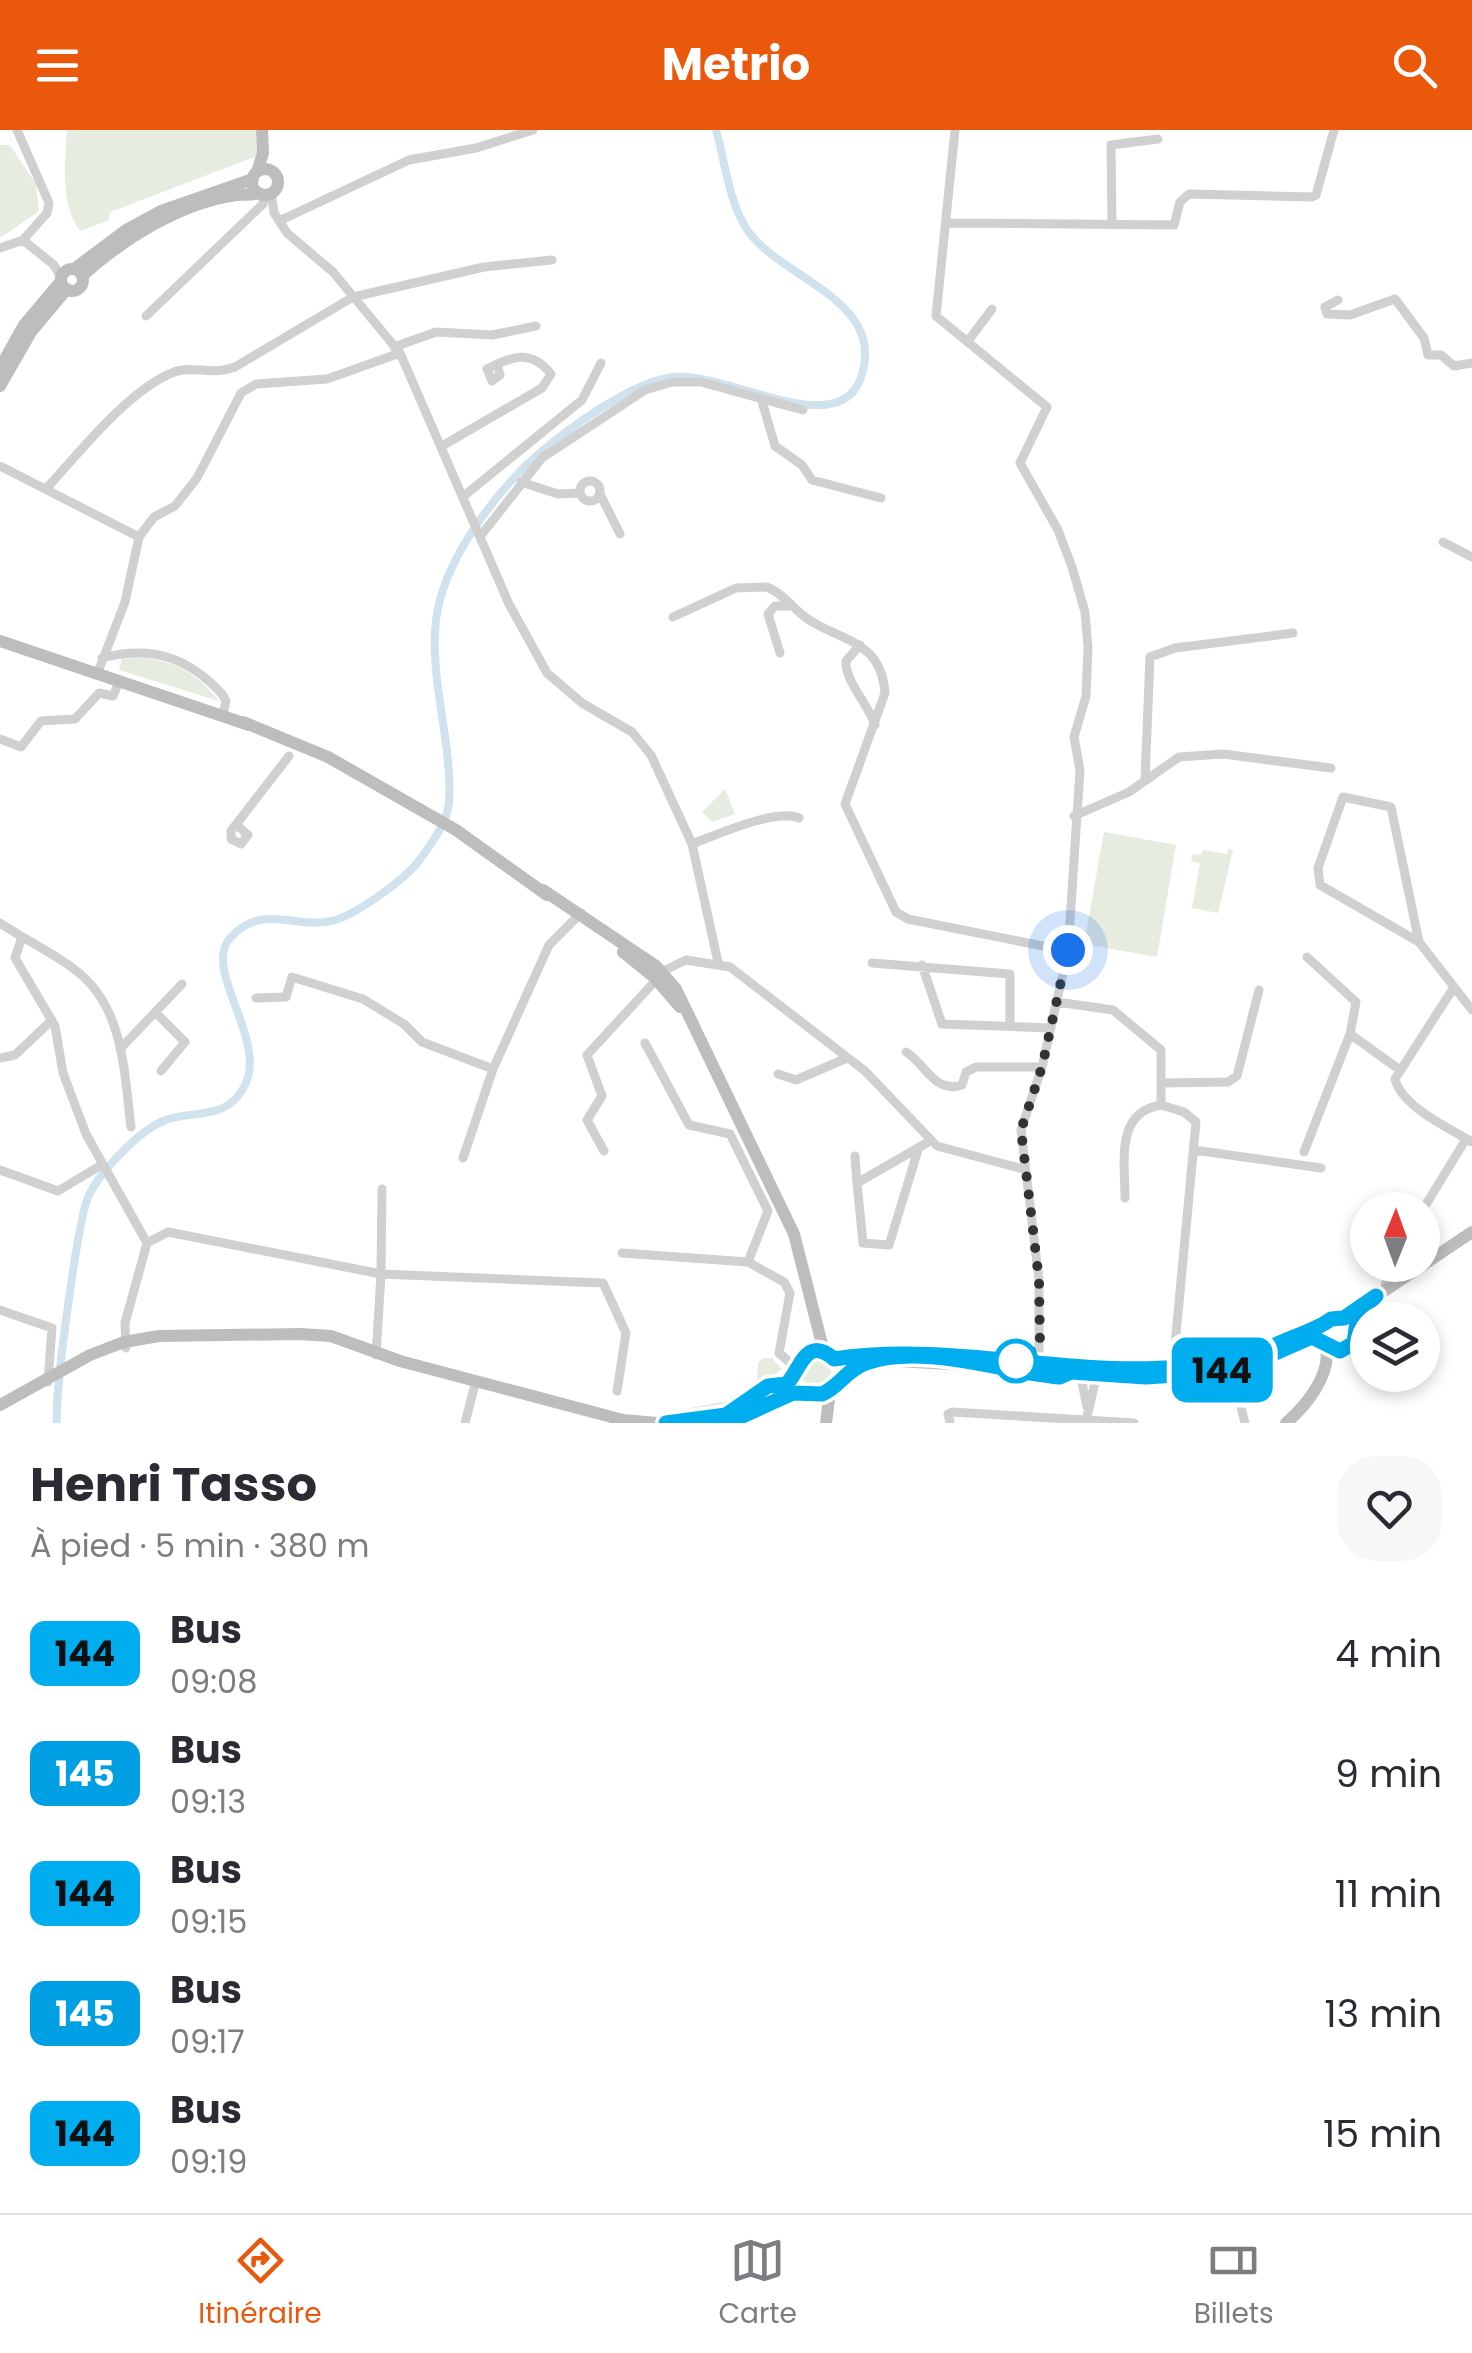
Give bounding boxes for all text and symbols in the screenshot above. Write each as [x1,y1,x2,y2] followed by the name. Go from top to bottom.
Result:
[662,33,810,96] text: Metrio
[30,38,85,93] icon: menu
[1387,38,1442,93] icon: search
[1043,925,1093,975] your location
[1350,1192,1440,1282] north arrow
[1350,1192,1440,1392] map controls
[1350,1302,1440,1392] button: layers
[1164,1338,1280,1402] line badge: 144
[995,1340,1037,1382] unlabelled marker
[1192,1346,1252,1395] text: 144
[30,1451,317,1518] text: Henri Tasso
[1337,1456,1442,1561] button: heart
[30,1523,369,1568] text: À pied · 5 min · 380 m
[170,1603,242,1656] text: Bus
[1335,1627,1442,1680] text: 4 min
[55,1629,115,1678] text: 144
[170,1659,257,1704] text: 09:08
[170,1723,242,1776] text: Bus
[1335,1747,1442,1800] text: 9 min
[55,1749,115,1798] text: 145
[170,1779,246,1824] text: 09:13
[170,1843,242,1896] text: Bus
[1335,1867,1442,1920] text: 11 min
[55,1869,115,1918] text: 144
[170,1899,247,1944] text: 09:15
[170,1963,242,2016] text: Bus
[1325,1987,1442,2040] text: 13 min
[55,1989,115,2038] text: 145
[170,2019,245,2064] text: 09:17
[170,2083,242,2136] text: Bus
[1323,2107,1442,2160] text: 15 min
[55,2109,115,2158] text: 144
[170,2139,247,2184] text: 09:19
[198,2233,322,2335] tab: Itinéraire
[718,2233,797,2335] tab: Carte
[1194,2233,1274,2335] tab: Billets

